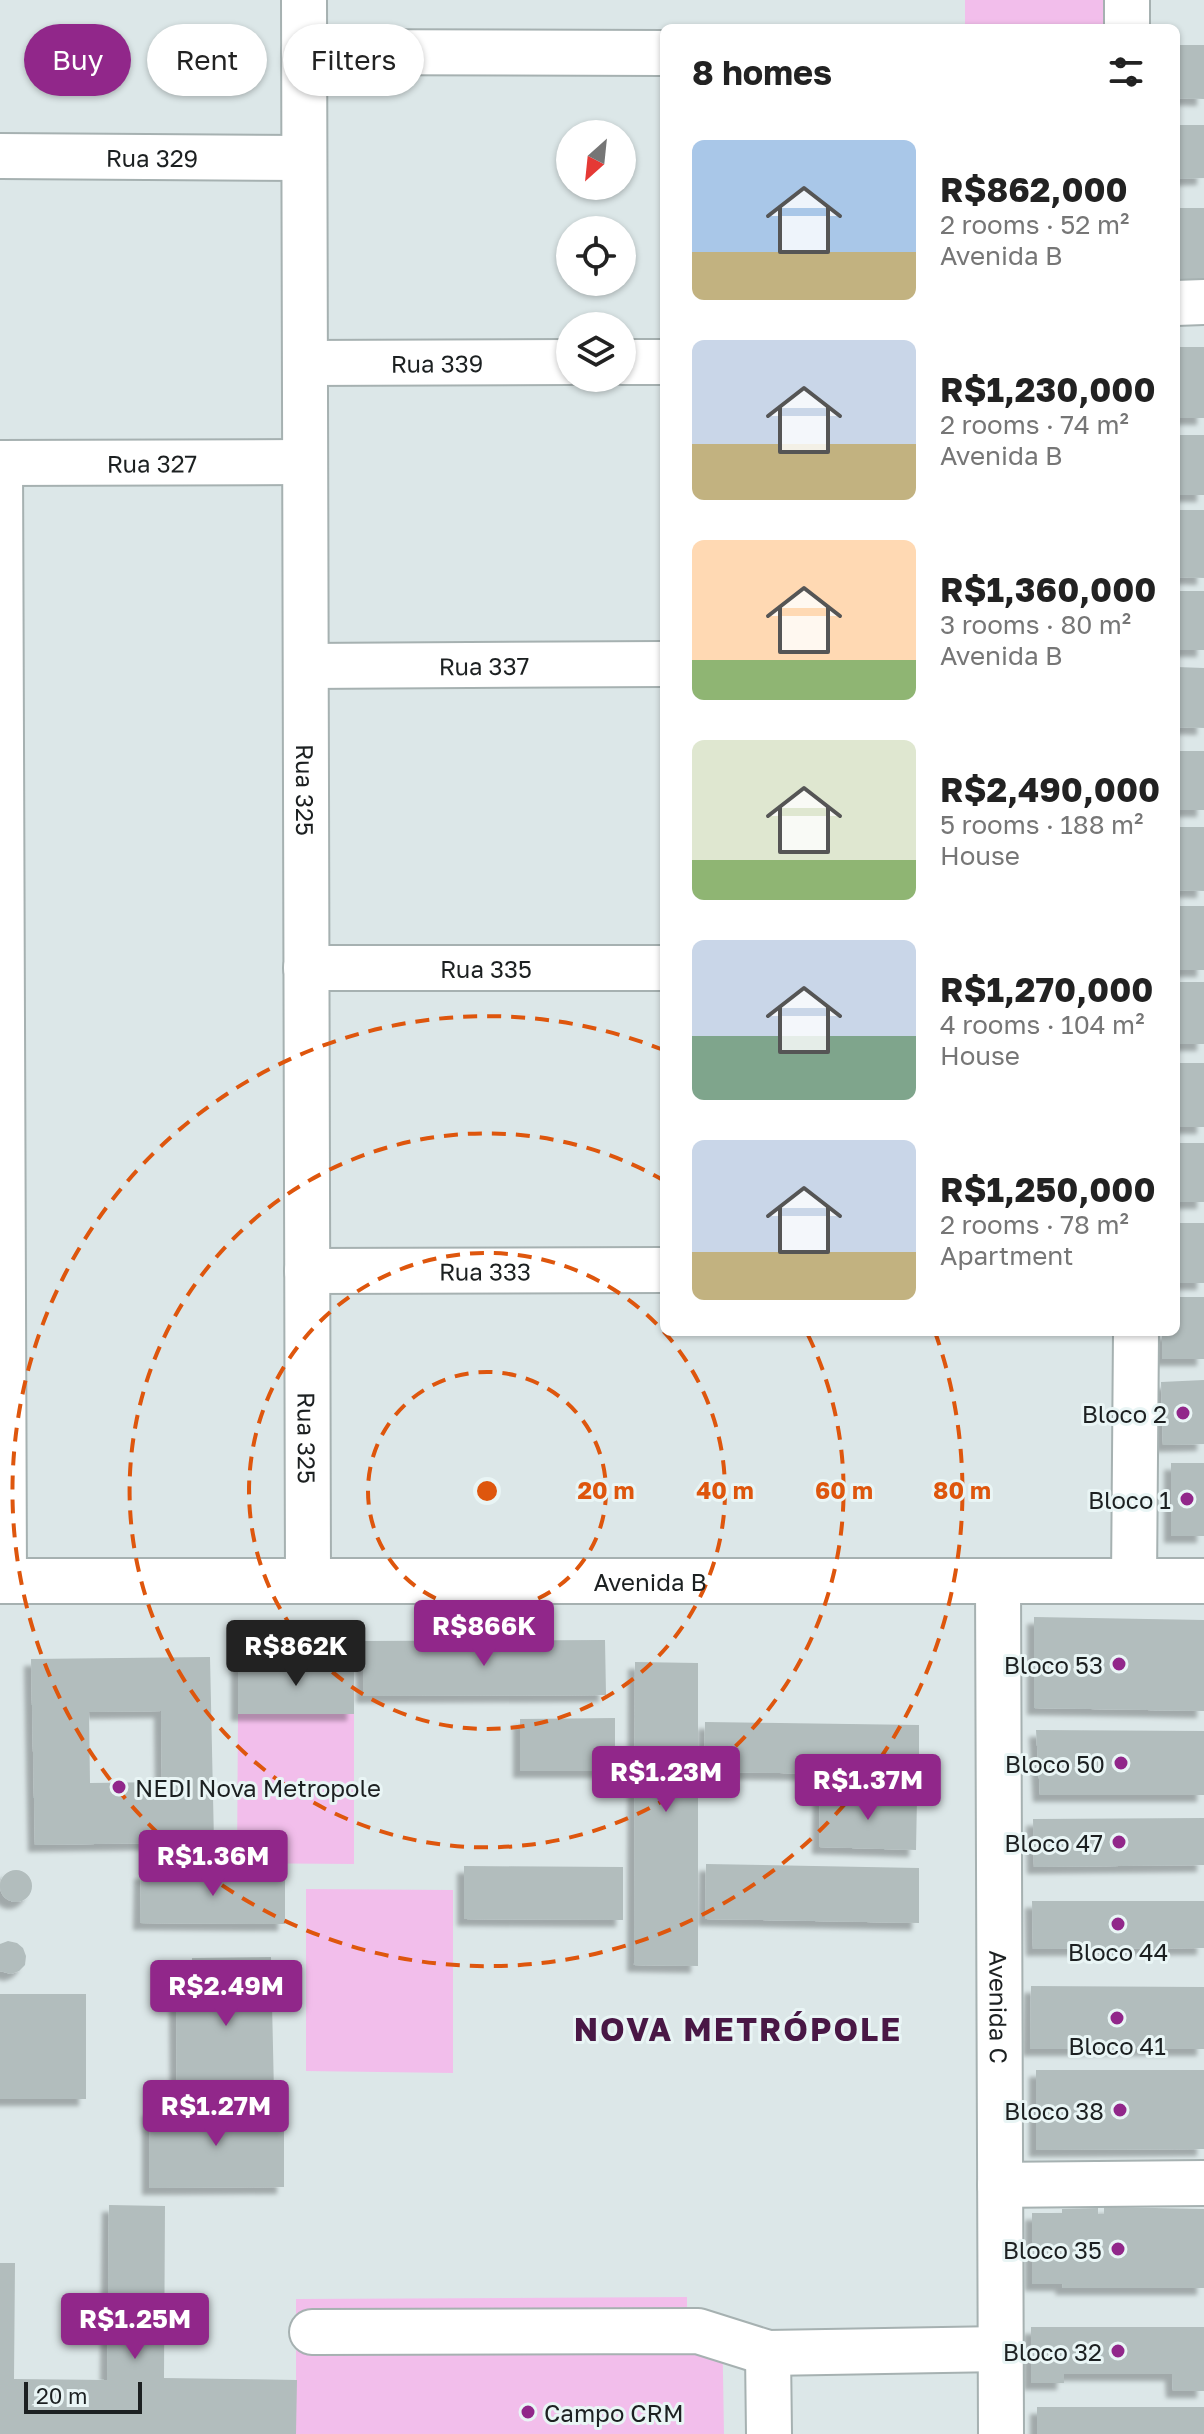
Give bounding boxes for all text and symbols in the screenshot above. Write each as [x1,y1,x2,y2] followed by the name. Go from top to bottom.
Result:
[24,24,131,96] chip: Buy
[147,24,267,96] chip: Rent
[283,24,424,96] chip: Filters
[1104,50,1148,94] icon: filters
[692,52,832,92] text: 8 homes
[556,120,636,200] north arrow
[556,120,636,392] map controls
[106,142,198,172] street label: Rua 329
[940,169,1128,209] text: R$862,000
[756,172,852,268] icon: home
[940,209,1129,240] text: 2 rooms · 52 m²
[556,216,636,296] button: locate
[940,240,1063,271] text: Avenida B
[556,312,636,392] button: layers
[391,348,483,377] street label: Rua 339
[940,369,1156,409] text: R$1,230,000
[756,372,852,468] icon: home
[940,409,1129,440] text: 2 rooms · 74 m²
[940,440,1063,471] text: Avenida B
[107,448,197,477] street label: Rua 327
[940,569,1156,609] text: R$1,360,000
[756,572,852,668] icon: home
[940,609,1131,640] text: 3 rooms · 80 m²
[940,640,1063,671] text: Avenida B
[439,650,529,680] street label: Rua 337
[291,744,321,836] street label: Rua 325
[940,769,1160,809] text: R$2,490,000
[756,772,852,868] icon: home
[940,809,1143,840] text: 5 rooms · 188 m²
[940,840,1020,871] text: House
[440,954,532,983] street label: Rua 335
[940,969,1153,1009] text: R$1,270,000
[756,972,852,1068] icon: home
[940,1009,1145,1040] text: 4 rooms · 104 m²
[940,1040,1020,1071] text: House
[940,1169,1156,1209] text: R$1,250,000
[756,1172,852,1268] icon: home
[940,1209,1129,1240] text: 2 rooms · 78 m²
[940,1240,1073,1271] text: Apartment
[439,1256,531,1285] street label: Rua 333
[293,1392,322,1484] street label: Rua 325
[1082,1399,1167,1428] place label: Bloco 2
[1174,1404,1192,1422] marker: Bloco 2
[577,1475,635,1504] text: 20 m
[696,1475,754,1504] text: 40 m
[815,1475,873,1504] text: 60 m
[933,1475,991,1504] text: 80 m
[473,1477,501,1505] centre of rings
[1088,1485,1171,1514] place label: Bloco 1
[1178,1490,1196,1508] marker: Bloco 1
[593,1567,707,1596] street label: Avenida B
[419,1600,549,1668] pin: R$866K
[432,1610,536,1641] text: R$866K
[231,1620,361,1688] pin: R$862K
[244,1630,348,1661] text: R$862K
[1004,1650,1103,1679] place label: Bloco 53
[1110,1655,1128,1673] marker: Bloco 53
[592,1746,740,1814] pin: R$1.23M
[1005,1749,1105,1778] place label: Bloco 50
[794,1754,942,1822] pin: R$1.37M
[1112,1754,1130,1772] marker: Bloco 50
[610,1756,722,1787] text: R$1.23M
[813,1764,923,1795] text: R$1.37M
[135,1773,381,1802] place label: NEDI Nova Metropole
[110,1778,128,1796] marker: NEDI Nova Metropole
[1004,1828,1103,1857] place label: Bloco 47
[139,1830,287,1898] pin: R$1.36M
[1110,1833,1128,1851] marker: Bloco 47
[157,1840,269,1871] text: R$1.36M
[1109,1915,1127,1933] marker: Bloco 44
[1068,1937,1168,1966] place label: Bloco 44
[985,1950,1014,2064] street label: Avenida C
[152,1960,300,2028] pin: R$2.49M
[168,1970,284,2001] text: R$2.49M
[1108,2009,1126,2027] marker: Bloco 41
[574,2010,902,2048] district label: NOVA METRÓPOLE
[1068,2031,1166,2060] place label: Bloco 41
[142,2080,290,2148] pin: R$1.27M
[161,2090,271,2121] text: R$1.27M
[1004,2096,1104,2125] place label: Bloco 38
[1111,2101,1129,2119] marker: Bloco 38
[1003,2235,1102,2264] place label: Bloco 35
[1109,2240,1127,2258] marker: Bloco 35
[61,2293,209,2361] pin: R$1.25M
[79,2303,191,2334] text: R$1.25M
[1003,2337,1102,2366] place label: Bloco 32
[1109,2342,1127,2360] marker: Bloco 32
[24,2378,142,2414] scale bar
[36,2382,87,2409] text: 20 m
[544,2398,684,2427] place label: Campo CRM
[519,2403,537,2421] marker: Campo CRM

